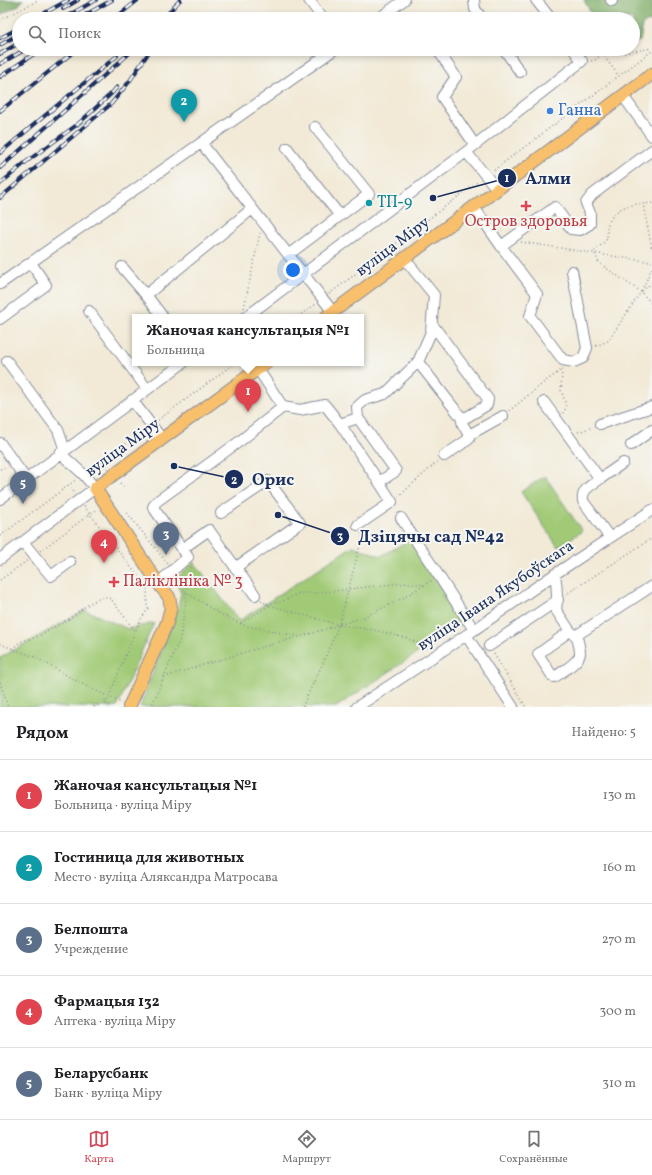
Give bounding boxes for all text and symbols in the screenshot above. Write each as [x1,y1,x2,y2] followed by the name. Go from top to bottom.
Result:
[12,12,640,56] search box
[26,23,48,45] icon: search
[58,24,101,45] text: Поиск
[171,89,197,122] pin: 2
[558,100,601,122] place label: Ганна
[545,106,555,116] marker: Ганна
[497,163,579,192] callout: Алми
[525,168,571,191] text: Алми
[505,171,510,187] text: 1
[377,192,412,214] place label: ТП-9
[364,198,374,208] marker: ТП-9
[521,201,531,211] marker: Остров здоровья
[465,211,587,233] place label: Остров здоровья
[351,212,435,282] street label: вуліца Міру
[283,260,303,280] your location
[132,314,364,366] popup
[146,321,350,342] text: Жаночая кансультацыя №1
[146,342,205,360] text: Больница
[235,379,261,412] pin: 1
[81,413,165,483] street label: вуліца Міру
[224,465,302,494] callout: Орис
[252,469,294,492] text: Орис
[10,471,36,504] pin: 5
[231,473,237,489] text: 2
[153,522,179,555] pin: 3
[330,522,512,551] callout: Дзіцячы сад №42
[358,526,504,549] text: Дзіцячы сад №42
[337,529,343,545] text: 3
[91,530,117,563] pin: 4
[413,535,579,657] street label: вуліца Івана Якубоўскага
[123,571,243,593] place label: Паліклініка № 3
[108,576,120,588] marker: Паліклініка № 3
[16,722,69,745] text: Рядом
[572,724,636,742] text: Найдено: 5
[54,776,257,797] text: Жаночая кансультацыя №1
[26,787,32,805] text: 1
[603,787,636,805] text: 130 m
[54,797,192,815] text: Больница · вуліца Міру
[54,848,244,869] text: Гостиница для животных
[26,859,32,877] text: 2
[602,859,636,877] text: 160 m
[54,869,278,887] text: Место · вуліца Аляксандра Матросава
[54,920,128,941] text: Белпошта
[26,931,32,949] text: 3
[602,931,636,949] text: 270 m
[54,941,128,959] text: Учреждение
[54,992,160,1013] text: Фармацыя 132
[25,1003,33,1021] text: 4
[600,1003,636,1021] text: 300 m
[54,1013,176,1031] text: Аптека · вуліца Міру
[54,1064,148,1085] text: Беларусбанк
[26,1075,32,1093] text: 5
[602,1075,636,1093] text: 310 m
[54,1085,162,1103] text: Банк · вуліца Міру
[84,1128,114,1167] tab: Карта
[282,1128,331,1167] tab: Маршрут
[499,1128,568,1167] tab: Сохранённые

